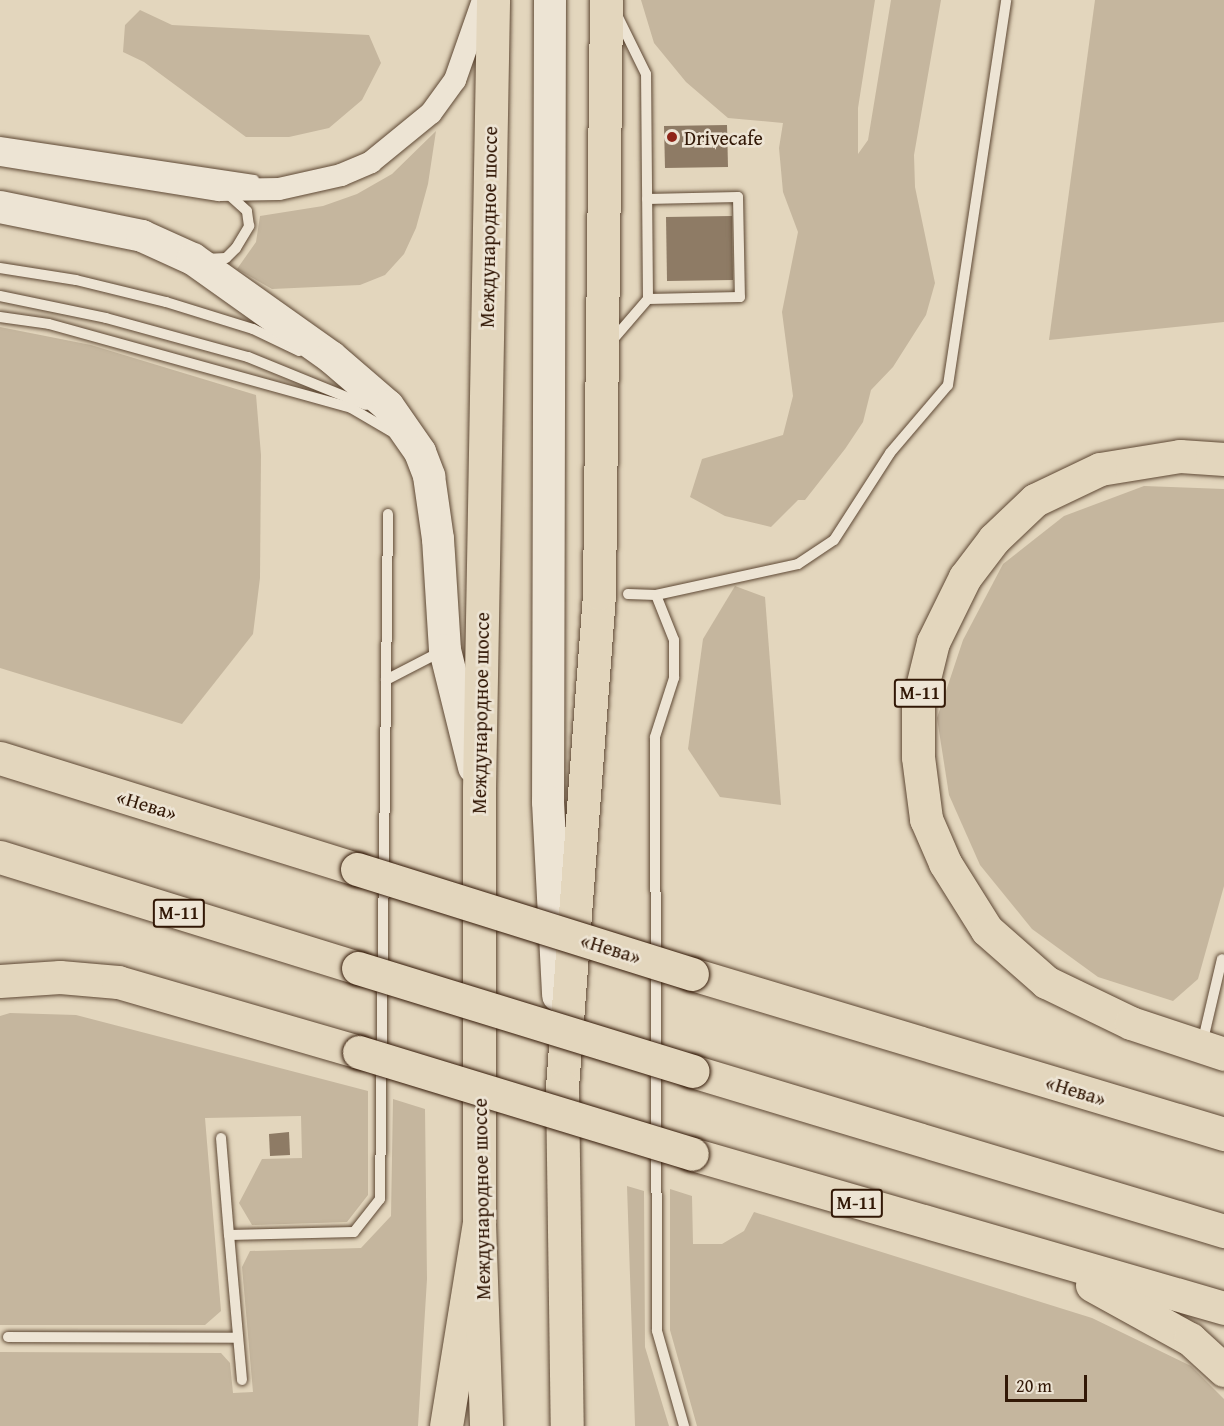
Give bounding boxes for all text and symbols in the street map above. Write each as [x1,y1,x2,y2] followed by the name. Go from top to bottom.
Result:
[684,125,763,149] place label: Drivecafe
[474,126,502,328] street label: Международное шоссе
[665,130,679,144] marker: Drivecafe
[466,612,494,814] street label: Международное шоссе
[893,678,947,708] road number: М-11
[114,783,180,825] street label: «Нева»
[152,898,206,928] road number: М-11
[578,927,644,969] street label: «Нева»
[1043,1069,1109,1111] street label: «Нева»
[467,1098,495,1300] street label: Международное шоссе
[830,1188,884,1218] road number: М-11
[1008,1363,1090,1401] scale bar
[1016,1372,1052,1399] text: 20 m

